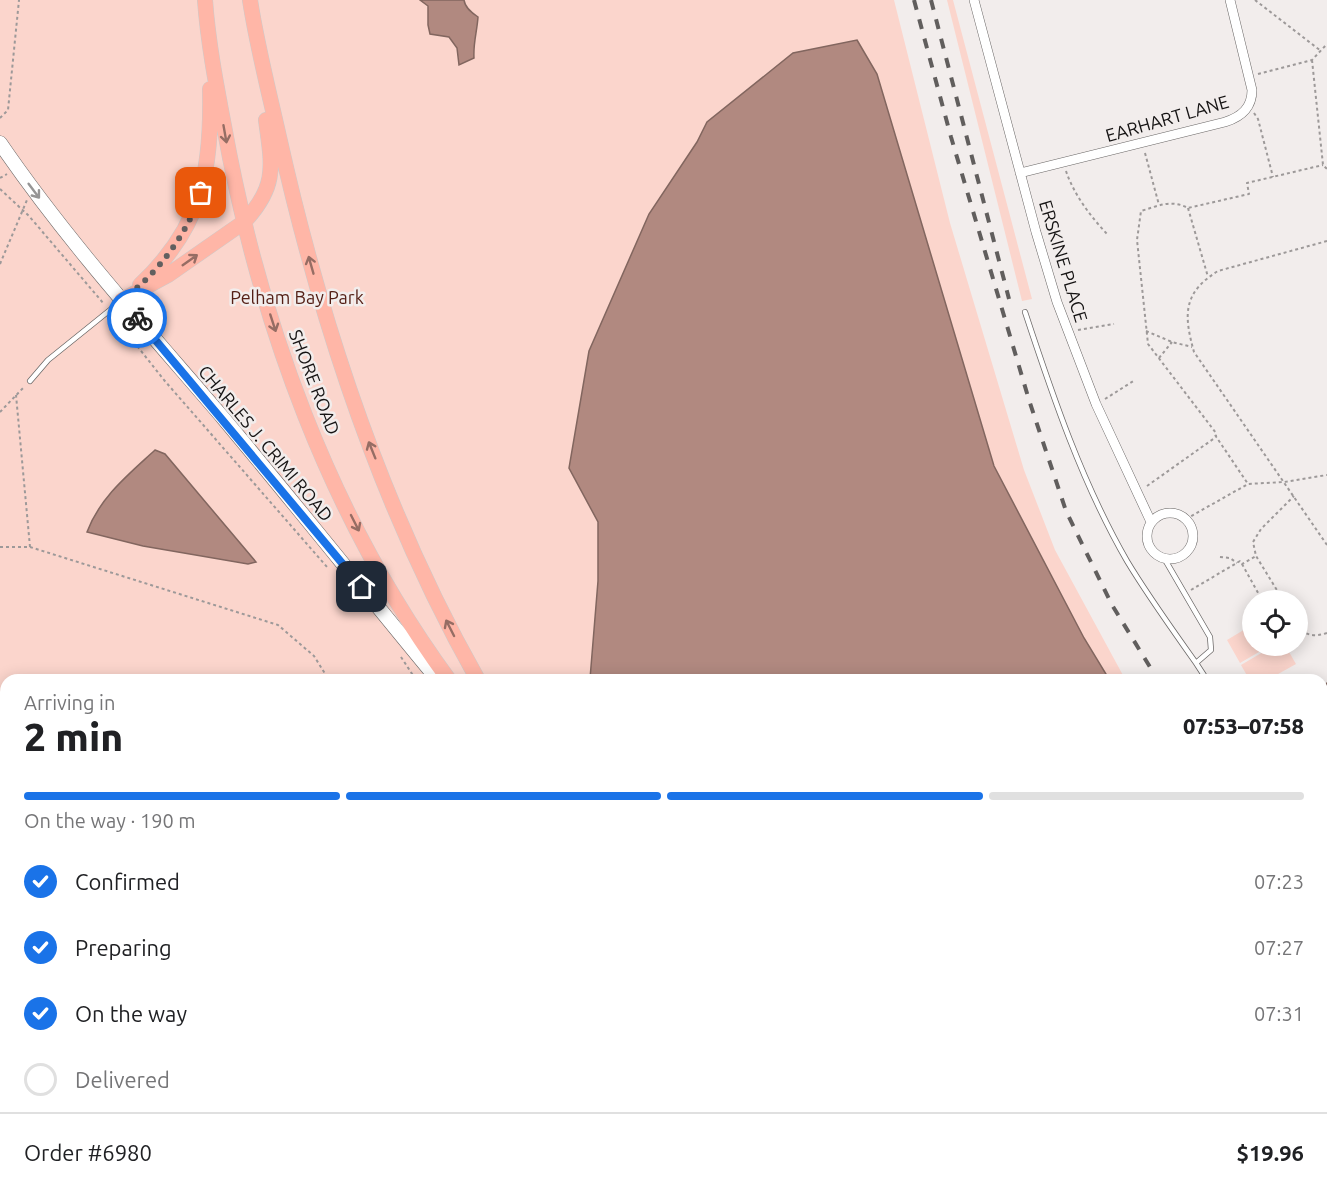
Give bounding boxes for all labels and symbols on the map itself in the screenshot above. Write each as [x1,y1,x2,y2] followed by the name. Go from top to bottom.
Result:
[1103,91,1231,145] street label: EARHART LANE
[220,124,231,144] one-way arrow
[175,167,226,218] pin
[27,183,40,199] one-way arrow
[1036,198,1092,324] street label: ERSKINE PLACE
[181,254,197,266] one-way arrow
[305,255,316,274] one-way arrow
[230,287,364,307] park label: Pelham Bay Park
[107,288,167,348] courier
[268,314,279,332] one-way arrow
[286,327,344,437] street label: SHORE ROAD
[195,361,337,525] street label: CHARLES J. CRIMI ROAD
[366,441,377,459] one-way arrow
[349,514,361,532] one-way arrow
[336,561,387,612] pin
[444,620,455,638] one-way arrow

